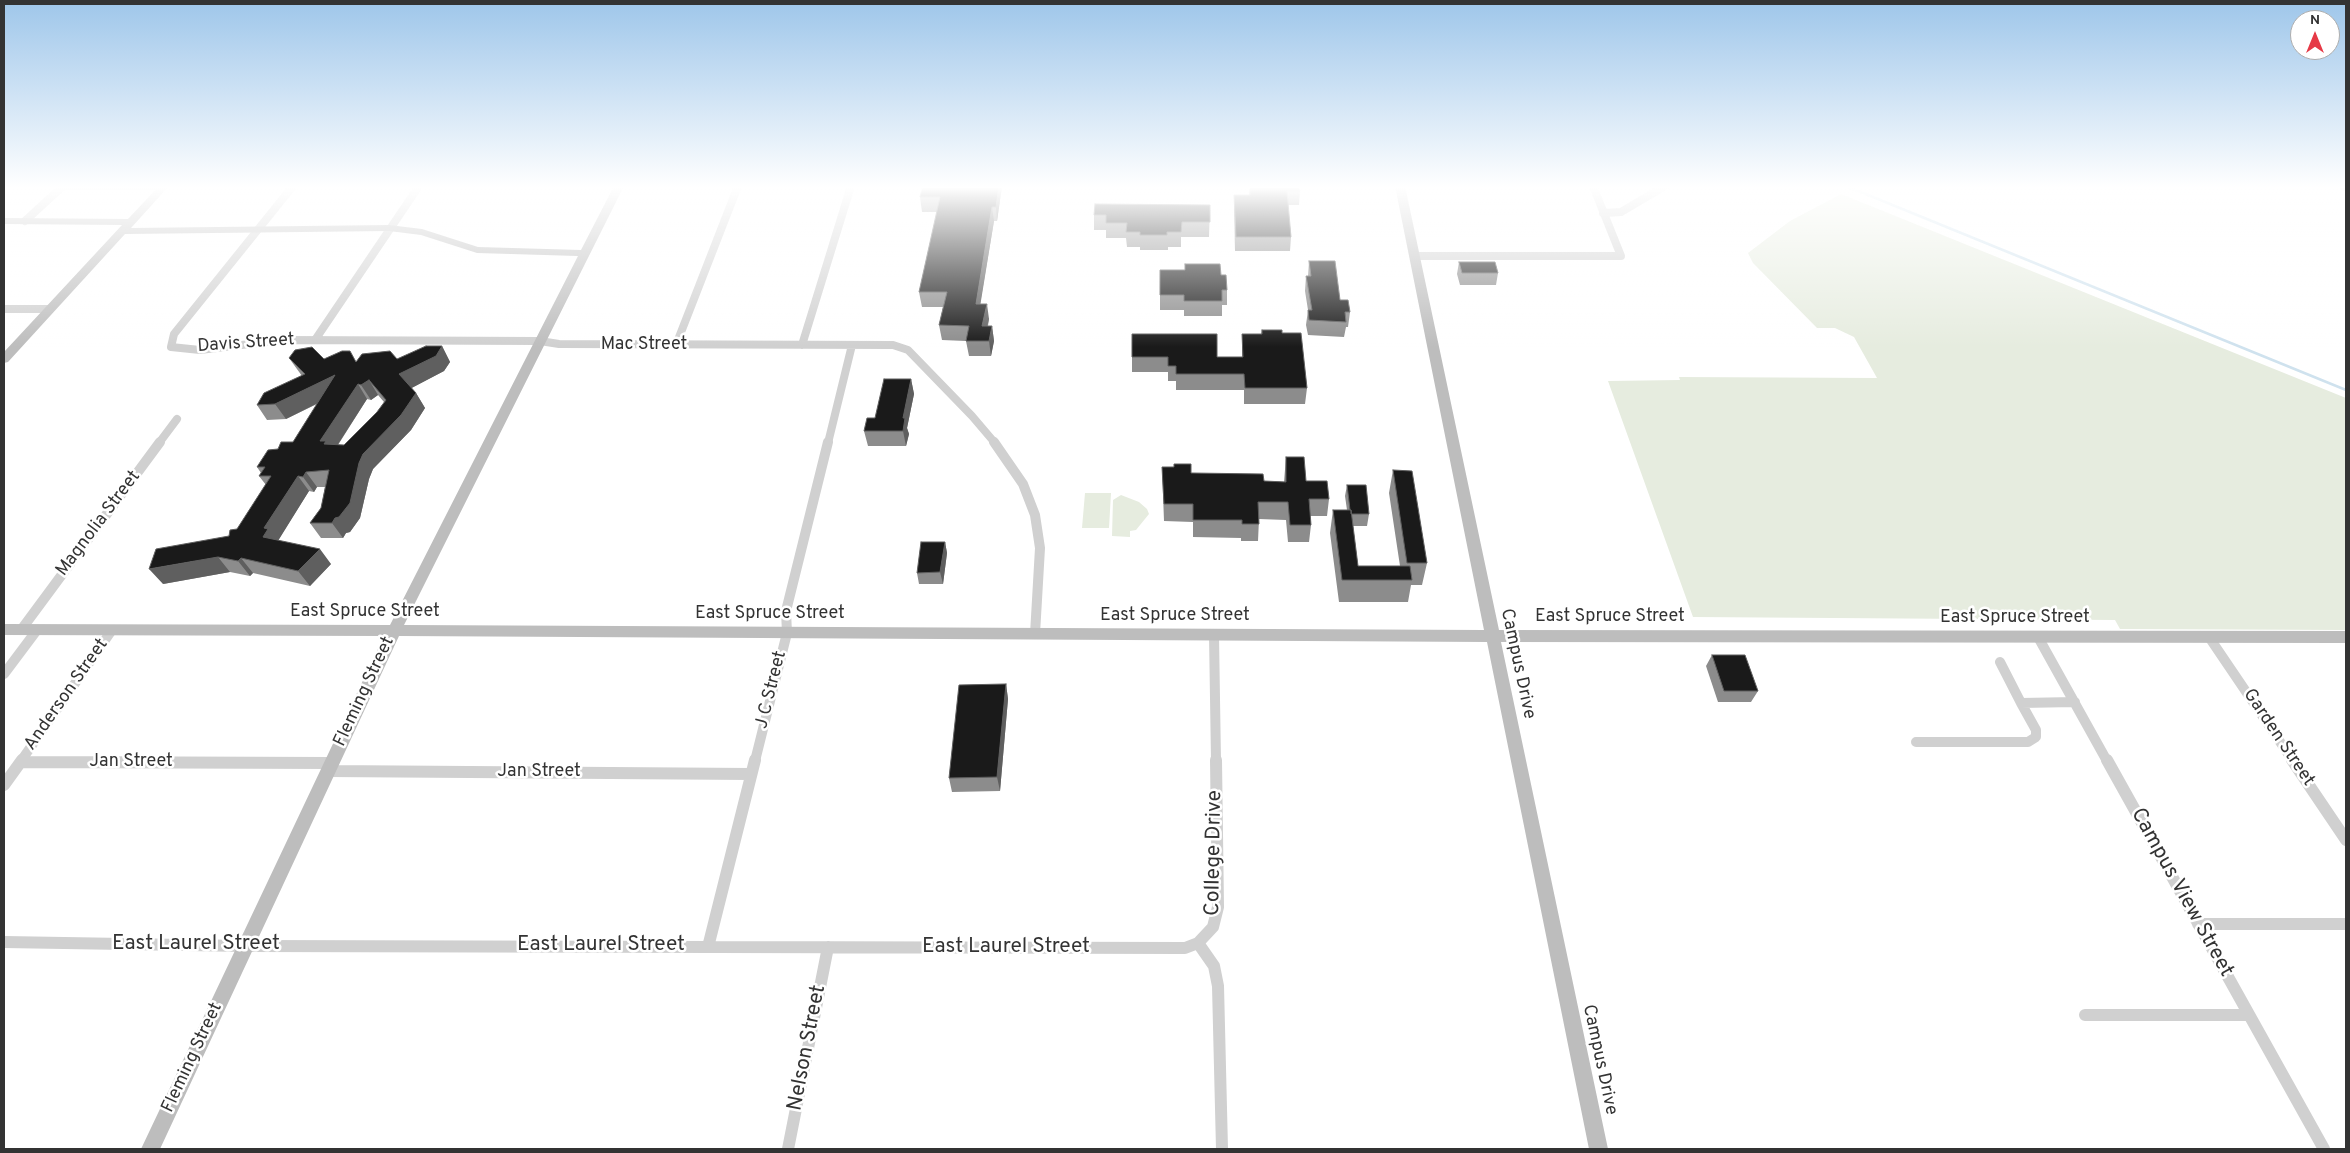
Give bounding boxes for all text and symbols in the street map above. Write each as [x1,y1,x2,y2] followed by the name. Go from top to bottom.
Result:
[2290,10,2340,60] north arrow
[2310,12,2320,29] text: N
[197,330,295,358] street label: Davis Street
[601,334,687,356] street label: Mac Street
[52,467,146,581] street label: Magnolia Street
[290,601,440,623] street label: East Spruce Street
[695,603,845,625] street label: East Spruce Street
[1100,605,1250,627] street label: East Spruce Street
[1535,606,1685,628] street label: East Spruce Street
[1495,607,1539,721] street label: Campus Drive
[1940,607,2090,629] street label: East Spruce Street
[330,634,400,750] street label: Fleming Street
[20,635,114,755] street label: Anderson Street
[752,649,792,731] street label: J C Street
[2238,685,2318,791] street label: Garden Street
[89,751,173,773] street label: Jan Street
[497,761,581,783] street label: Jan Street
[1201,790,1229,916] street label: College Drive
[2124,804,2238,982] street label: Campus View Street
[112,932,280,958] street label: East Laurel Street
[517,933,685,959] street label: East Laurel Street
[922,935,1090,961] street label: East Laurel Street
[783,983,833,1113] street label: Nelson Street
[158,1000,228,1116] street label: Fleming Street
[1577,1003,1621,1117] street label: Campus Drive

